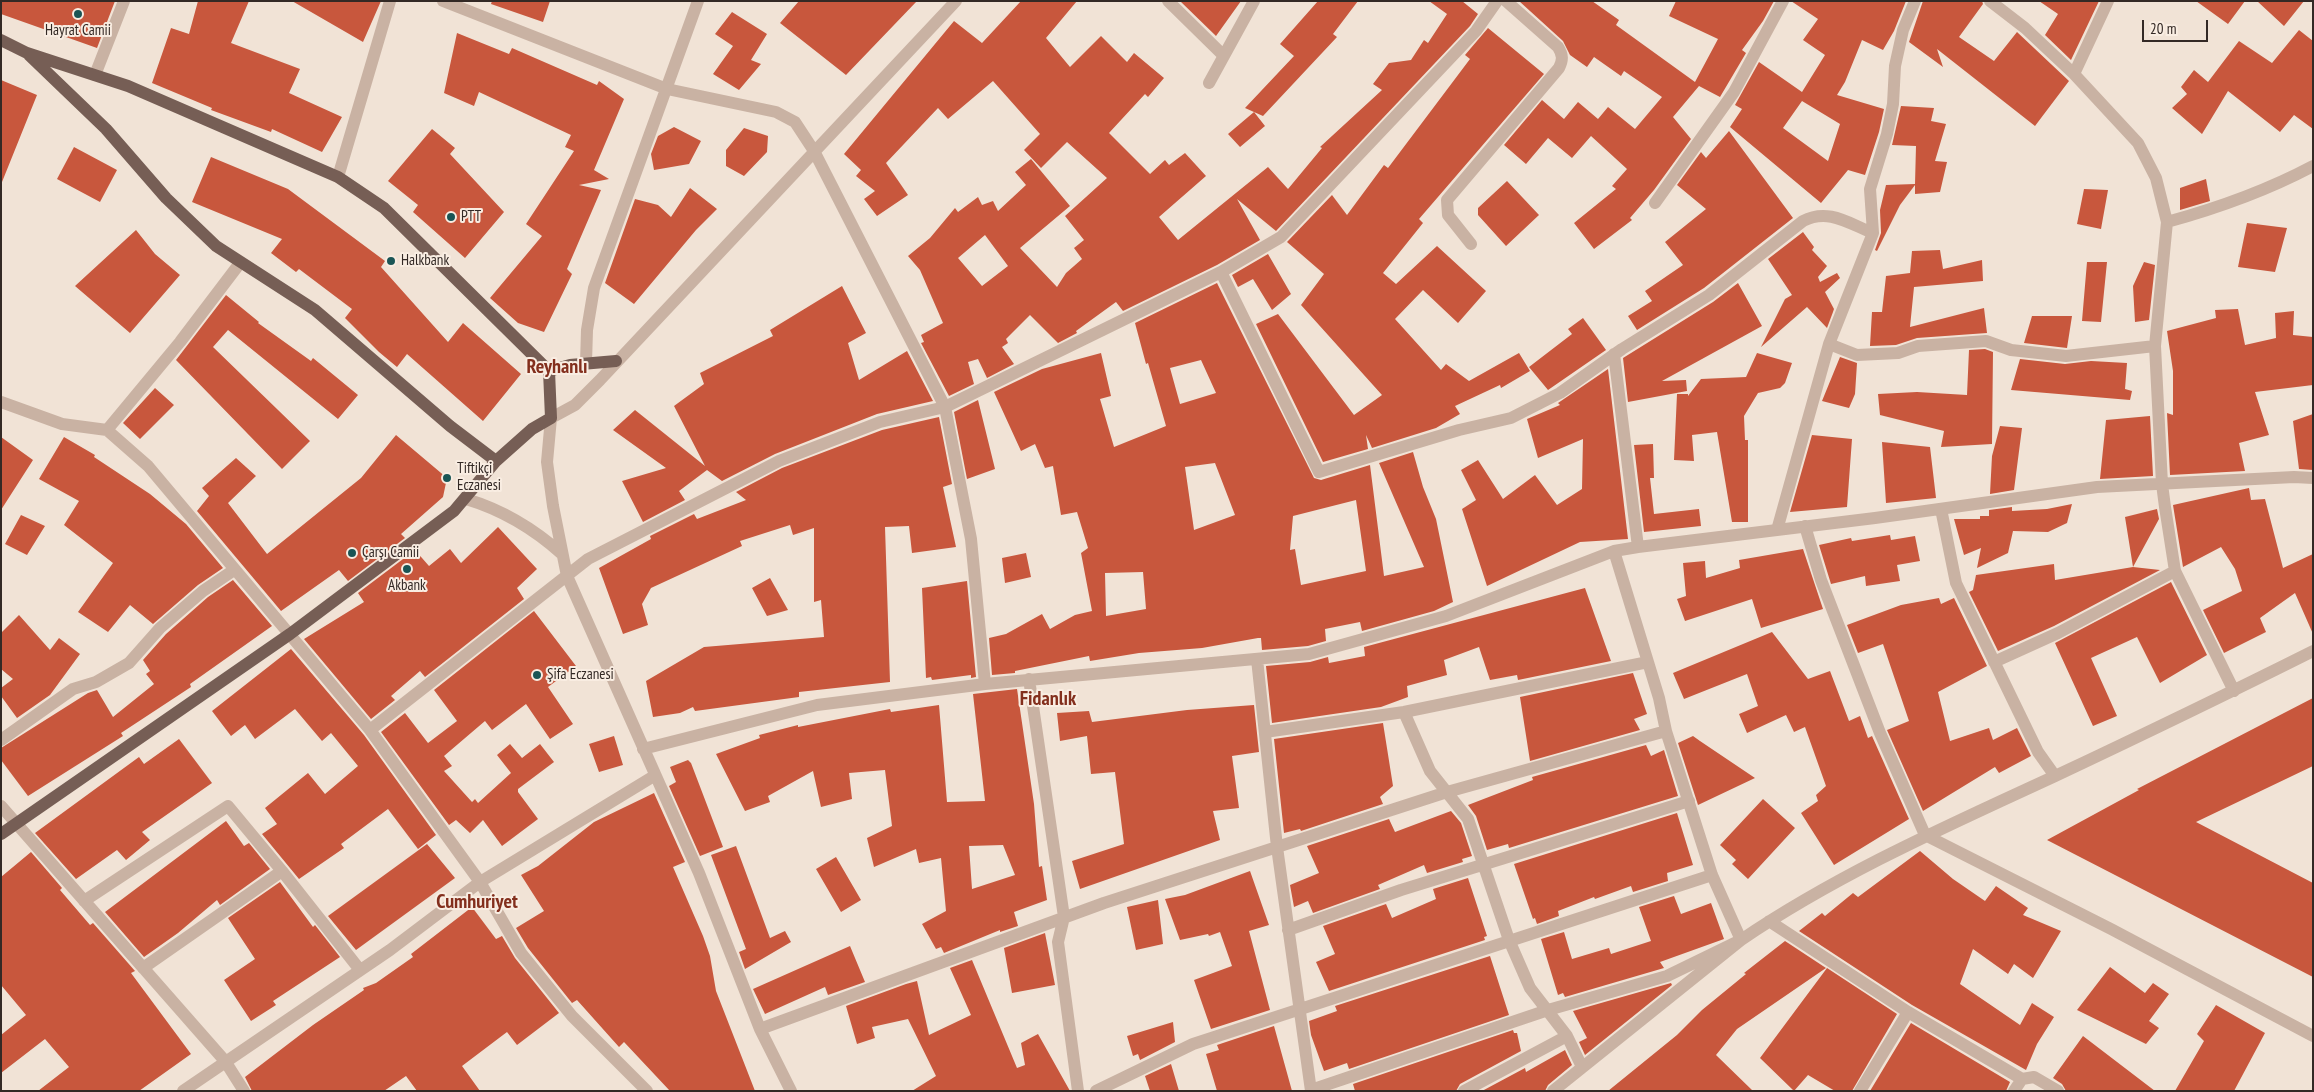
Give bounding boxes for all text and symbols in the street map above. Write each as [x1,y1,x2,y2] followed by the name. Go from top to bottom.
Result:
[72,8,84,20] marker: Hayrat Camii
[2144,10,2210,42] scale bar
[2150,19,2176,38] text: 20 m
[45,22,111,40] place label: Hayrat Camii
[461,208,481,226] place label: PTT
[445,211,457,223] marker: PTT
[401,252,449,270] place label: Halkbank
[385,255,397,267] marker: Halkbank
[526,355,588,379] district label: Reyhanlı
[457,460,501,495] place label: Tiftikçi Eczanesi
[441,472,453,484] marker: Tiftikçi Eczanesi
[362,544,419,562] place label: Çarşı Camii
[346,547,358,559] marker: Çarşı Camii
[401,563,413,575] marker: Akbank
[388,577,426,595] place label: Akbank
[547,666,614,684] place label: Şifa Eczanesi
[531,669,543,681] marker: Şifa Eczanesi
[1020,687,1076,711] district label: Fidanlık
[436,890,518,914] district label: Cumhuriyet

